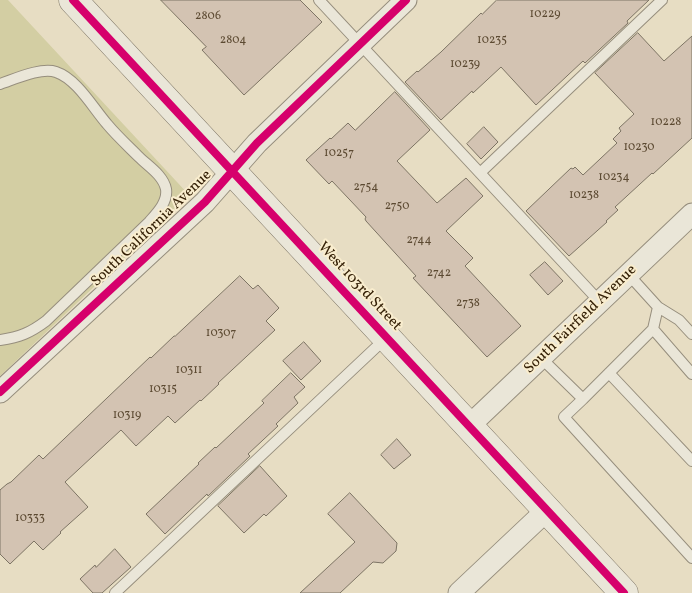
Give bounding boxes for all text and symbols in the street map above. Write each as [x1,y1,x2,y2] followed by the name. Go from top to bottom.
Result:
[530,8,560,22] house number: 10229
[195,10,221,24] house number: 2806
[220,34,246,48] house number: 2804
[477,34,507,48] house number: 10235
[450,58,480,72] house number: 10239
[651,116,681,130] house number: 10228
[623,141,655,155] house number: 10230
[324,147,354,161] house number: 10257
[88,167,216,291] street label: South California Avenue
[598,171,630,185] house number: 10234
[354,181,378,195] house number: 2754
[569,189,599,203] house number: 10238
[385,200,409,214] house number: 2750
[406,234,432,248] house number: 2744
[313,239,405,335] street label: West 103rd Street
[521,262,641,378] street label: South Fairfield Avenue
[427,267,451,281] house number: 2742
[456,297,480,311] house number: 2738
[206,327,236,341] house number: 10307
[175,364,203,378] house number: 10311
[149,383,177,397] house number: 10315
[113,409,141,423] house number: 10319
[15,512,45,526] house number: 10333

